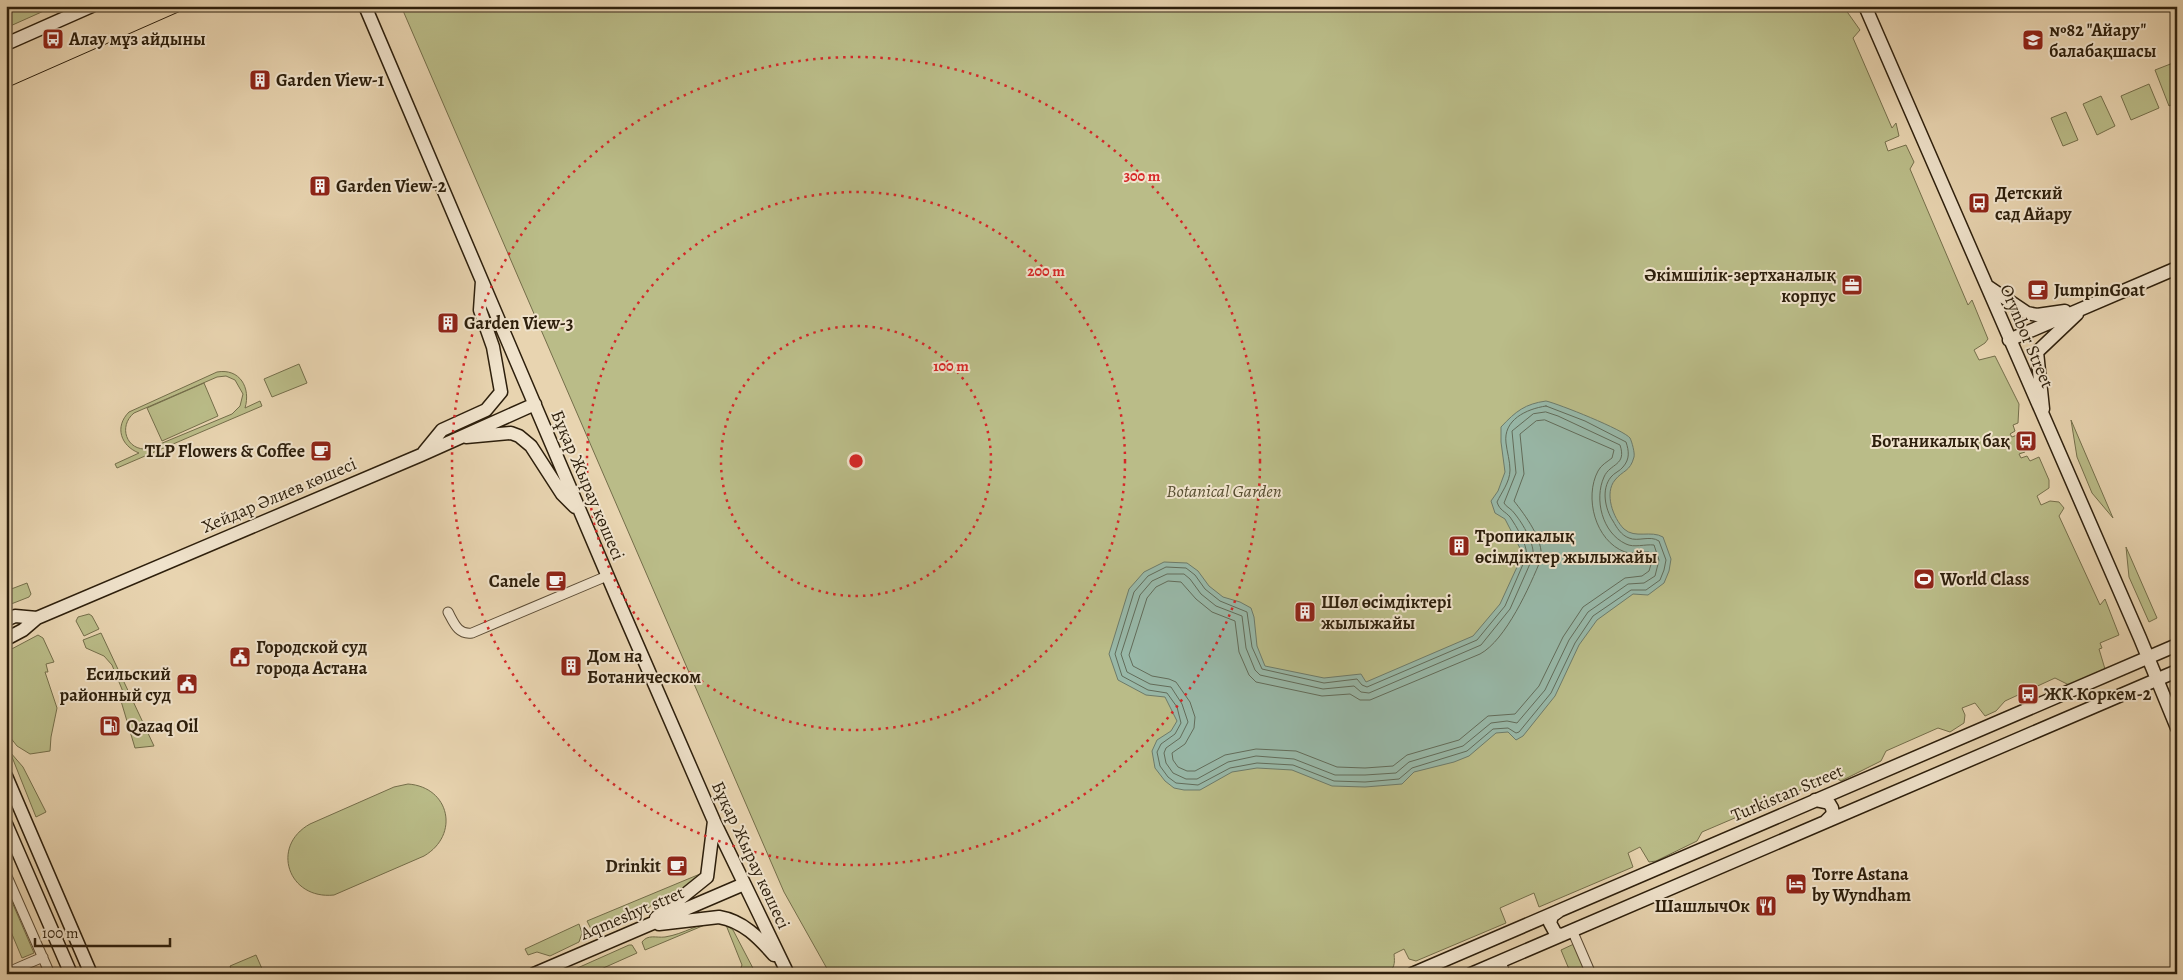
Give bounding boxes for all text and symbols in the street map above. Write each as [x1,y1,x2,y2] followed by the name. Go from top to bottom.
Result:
[2049,18,2156,63] place label: №82 "Айару" балабақшасы
[41,27,65,51] bus stop icon: Алау мұз айдыны
[68,27,206,51] place label: Алау мұз айдыны
[2021,28,2045,52] school or university icon: №82 "Айару" балабақшасы
[248,68,272,92] building icon: Garden View-1
[276,68,385,92] place label: Garden View-1
[1124,166,1161,186] text: 300 m
[308,174,332,198] building icon: Garden View-2
[336,174,447,198] place label: Garden View-2
[1995,181,2072,226] place label: Детский сад Айару
[1967,191,1991,215] bus stop icon: Детский сад Айару
[1027,261,1065,281] text: 200 m
[1644,263,1836,308] place label: Әкімшілік-зертханалық корпус
[1840,273,1864,297] office icon: Әкімшілік-зертханалық корпус
[2026,278,2050,302] cafe icon: JumpinGoat
[2054,278,2145,302] place label: JumpinGoat
[1994,281,2060,392] street label: Orynbor Street
[436,311,460,335] building icon: Garden View-3
[464,311,574,335] place label: Garden View-3
[933,356,969,376] text: 100 m
[546,406,630,564] street label: Бұқар Жырау көшесі
[1871,429,2010,453] place label: Ботаникалық бақ
[2014,429,2038,453] bus stop icon: Ботаникалық бақ
[145,439,305,463] place label: TLP Flowers & Coffee
[309,439,333,463] cafe icon: TLP Flowers & Coffee
[198,452,360,538] street label: Хейдар Әлиев көшесі
[847,452,865,470] centre of rings
[1166,479,1282,503] park label: Botanical Garden
[1475,524,1657,569] place label: Тропикалық өсімдіктер жылыжайы
[1447,534,1471,558] building icon: Тропикалық өсімдіктер жылыжайы
[1912,567,1936,591] sports icon: World Class
[1939,567,2029,591] place label: World Class
[489,569,540,593] place label: Canele
[544,569,568,593] cafe icon: Canele
[1321,590,1452,635] place label: Шөл өсімдіктері жылыжайы
[1293,600,1317,624] building icon: Шөл өсімдіктері жылыжайы
[256,635,368,680] place label: Городской суд города Астана
[587,644,701,689] place label: Дом на Ботаническом
[228,645,252,669] public building icon: Городской суд города Астана
[559,654,583,678] building icon: Дом на Ботаническом
[60,662,171,707] place label: Есильский районный суд
[175,672,199,696] public building icon: Есильский районный суд
[2016,682,2040,706] bus stop icon: ЖК Коркем-2
[2044,682,2152,706] place label: ЖК Коркем-2
[98,714,122,738] fuel station icon: Qazaq Oil
[126,714,199,738] place label: Qazaq Oil
[1727,759,1847,827] street label: Turkistan Street
[706,777,796,933] street label: Бұқар Жырау көшесі
[605,854,661,878] place label: Drinkit
[665,854,689,878] cafe icon: Drinkit
[1811,862,1911,907] place label: Torre Astana by Wyndham
[1784,872,1808,896] hotel icon: Torre Astana by Wyndham
[576,880,688,946] street label: Aqmeshyt stret
[1655,894,1750,918] place label: ШашлычОк
[1754,894,1778,918] restaurant icon: ШашлычОк
[35,915,170,947] scale bar
[42,923,79,943] text: 100 m

